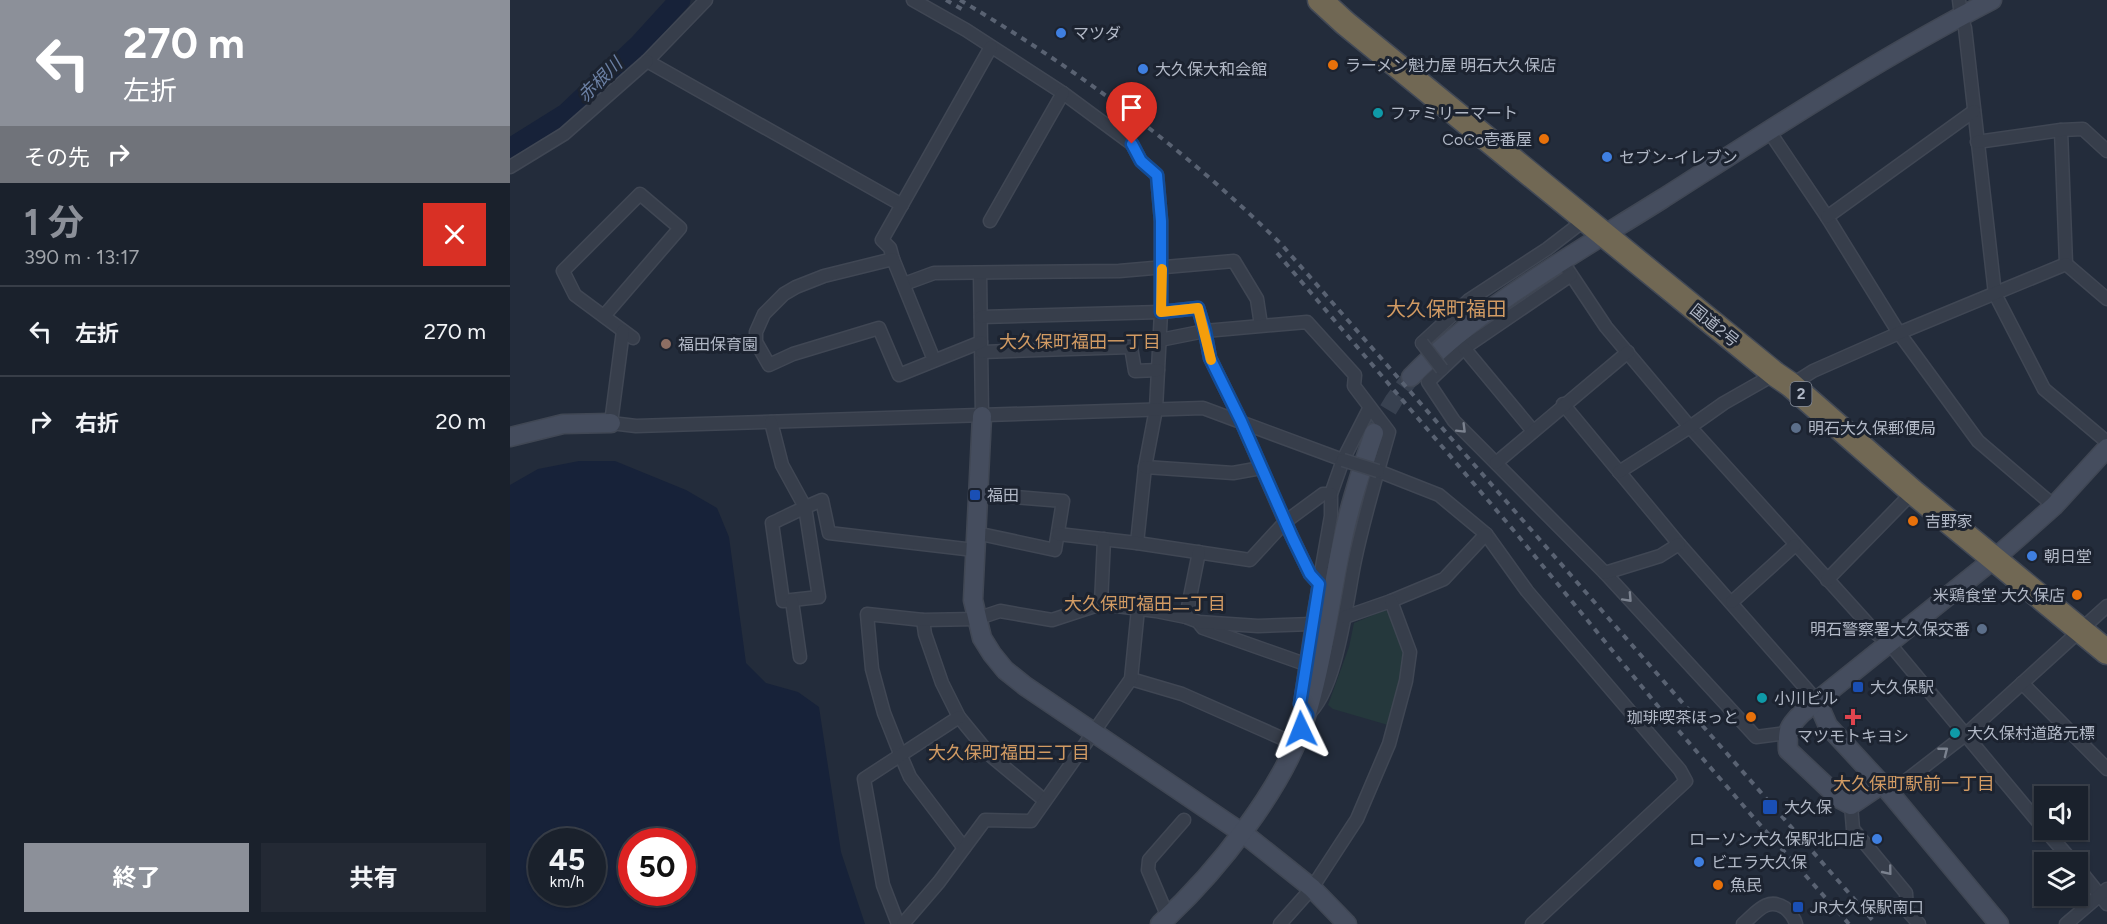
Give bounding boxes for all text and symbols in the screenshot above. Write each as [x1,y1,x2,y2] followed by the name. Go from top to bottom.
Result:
[123,18,245,69] text: 270 m
[24,24,102,102] icon: left
[1073,24,1121,43] place label: マツダ
[1054,26,1068,40] marker: マツダ
[573,52,628,107] water label: 赤根川
[1345,56,1556,75] place label: ラーメン魁力屋 明石大久保店
[1326,58,1340,72] marker: ラーメン魁力屋 明石大久保店
[1155,60,1267,79] place label: 大久保大和会館
[1136,62,1150,76] marker: 大久保大和会館
[123,74,177,107] text: 左折
[1106,82,1157,144] pin
[1115,91,1148,124] icon: arrive
[1390,104,1518,123] place label: ファミリーマート
[1371,106,1385,120] marker: ファミリーマート
[1442,130,1532,149] place label: CoCo壱番屋
[1537,132,1551,146] marker: CoCo壱番屋
[102,138,135,171] icon: right
[24,144,90,171] text: その先
[1619,148,1738,167] place label: セブン-イレブン
[1600,150,1614,164] marker: セブン-イレブン
[24,201,84,244] text: 1 分
[423,203,486,266] button: close
[24,245,139,269] text: 390 m · 13:17
[1386,297,1506,321] district label: 大久保町福田
[1687,300,1743,351] street label: 国道2号
[24,315,57,348] icon: left
[424,318,486,345] text: 270 m
[75,320,119,347] text: 左折
[999,331,1161,353] district label: 大久保町福田一丁目
[678,335,758,354] place label: 福田保育園
[659,337,673,351] marker: 福田保育園
[1790,382,1812,406] road number: 2
[24,405,57,438] icon: right
[435,408,486,435] text: 20 m
[75,410,119,437] text: 右折
[1808,419,1936,438] place label: 明石大久保郵便局
[1789,421,1803,435] marker: 明石大久保郵便局
[1455,422,1466,433] one-way arrow
[987,486,1019,505] place label: 福田
[968,488,982,502] marker: 福田
[1925,512,1973,531] place label: 吉野家
[1906,514,1920,528] marker: 吉野家
[2044,547,2092,566] place label: 朝日堂
[2025,549,2039,563] marker: 朝日堂
[1933,586,2065,605] place label: 米鶏食堂 大久保店
[2070,588,2084,602] marker: 米鶏食堂 大久保店
[1621,592,1632,602] one-way arrow
[1064,593,1226,615] district label: 大久保町福田二丁目
[1810,620,1970,639] place label: 明石警察署大久保交番
[1975,622,1989,636] marker: 明石警察署大久保交番
[1870,678,1934,697] place label: 大久保駅
[1851,680,1865,694] marker: 大久保駅
[1774,689,1838,708] place label: 小川ビル
[1755,691,1769,705] marker: 小川ビル
[1269,697,1333,761] position arrow
[1627,708,1739,727] place label: 珈琲喫茶ほっと
[1744,710,1758,724] marker: 珈琲喫茶ほっと
[1846,710,1860,724] marker: マツモトキヨシ
[1967,724,2095,743] place label: 大久保村道路元標
[1948,726,1962,740] marker: 大久保村道路元標
[1797,727,1909,746] place label: マツモトキヨシ
[928,742,1090,764] district label: 大久保町福田三丁目
[1937,747,1948,758] one-way arrow
[1833,773,1995,795] district label: 大久保町駅前一丁目
[2034,786,2088,906] map controls
[2034,786,2088,840] button: sound
[1761,798,1779,816] marker: 大久保
[1784,798,1832,817] place label: 大久保
[618,828,696,906] speed limit sign: 50
[1689,830,1865,849] place label: ローソン大久保駅北口店
[1870,832,1884,846] marker: ローソン大久保駅北口店
[549,841,585,878] text: 45
[24,843,249,912] button: 終了
[261,843,486,912] button: 共有
[2034,852,2088,906] button: layers
[1711,853,1807,872] place label: ビエラ大久保
[1692,855,1706,869] marker: ビエラ大久保
[1881,864,1892,875] one-way arrow
[550,873,584,891] text: km/h
[1730,876,1762,895] place label: 魚民
[1711,878,1725,892] marker: 魚民
[1810,898,1924,917] place label: JR大久保駅南口
[1791,900,1805,914] marker: JR大久保駅南口

